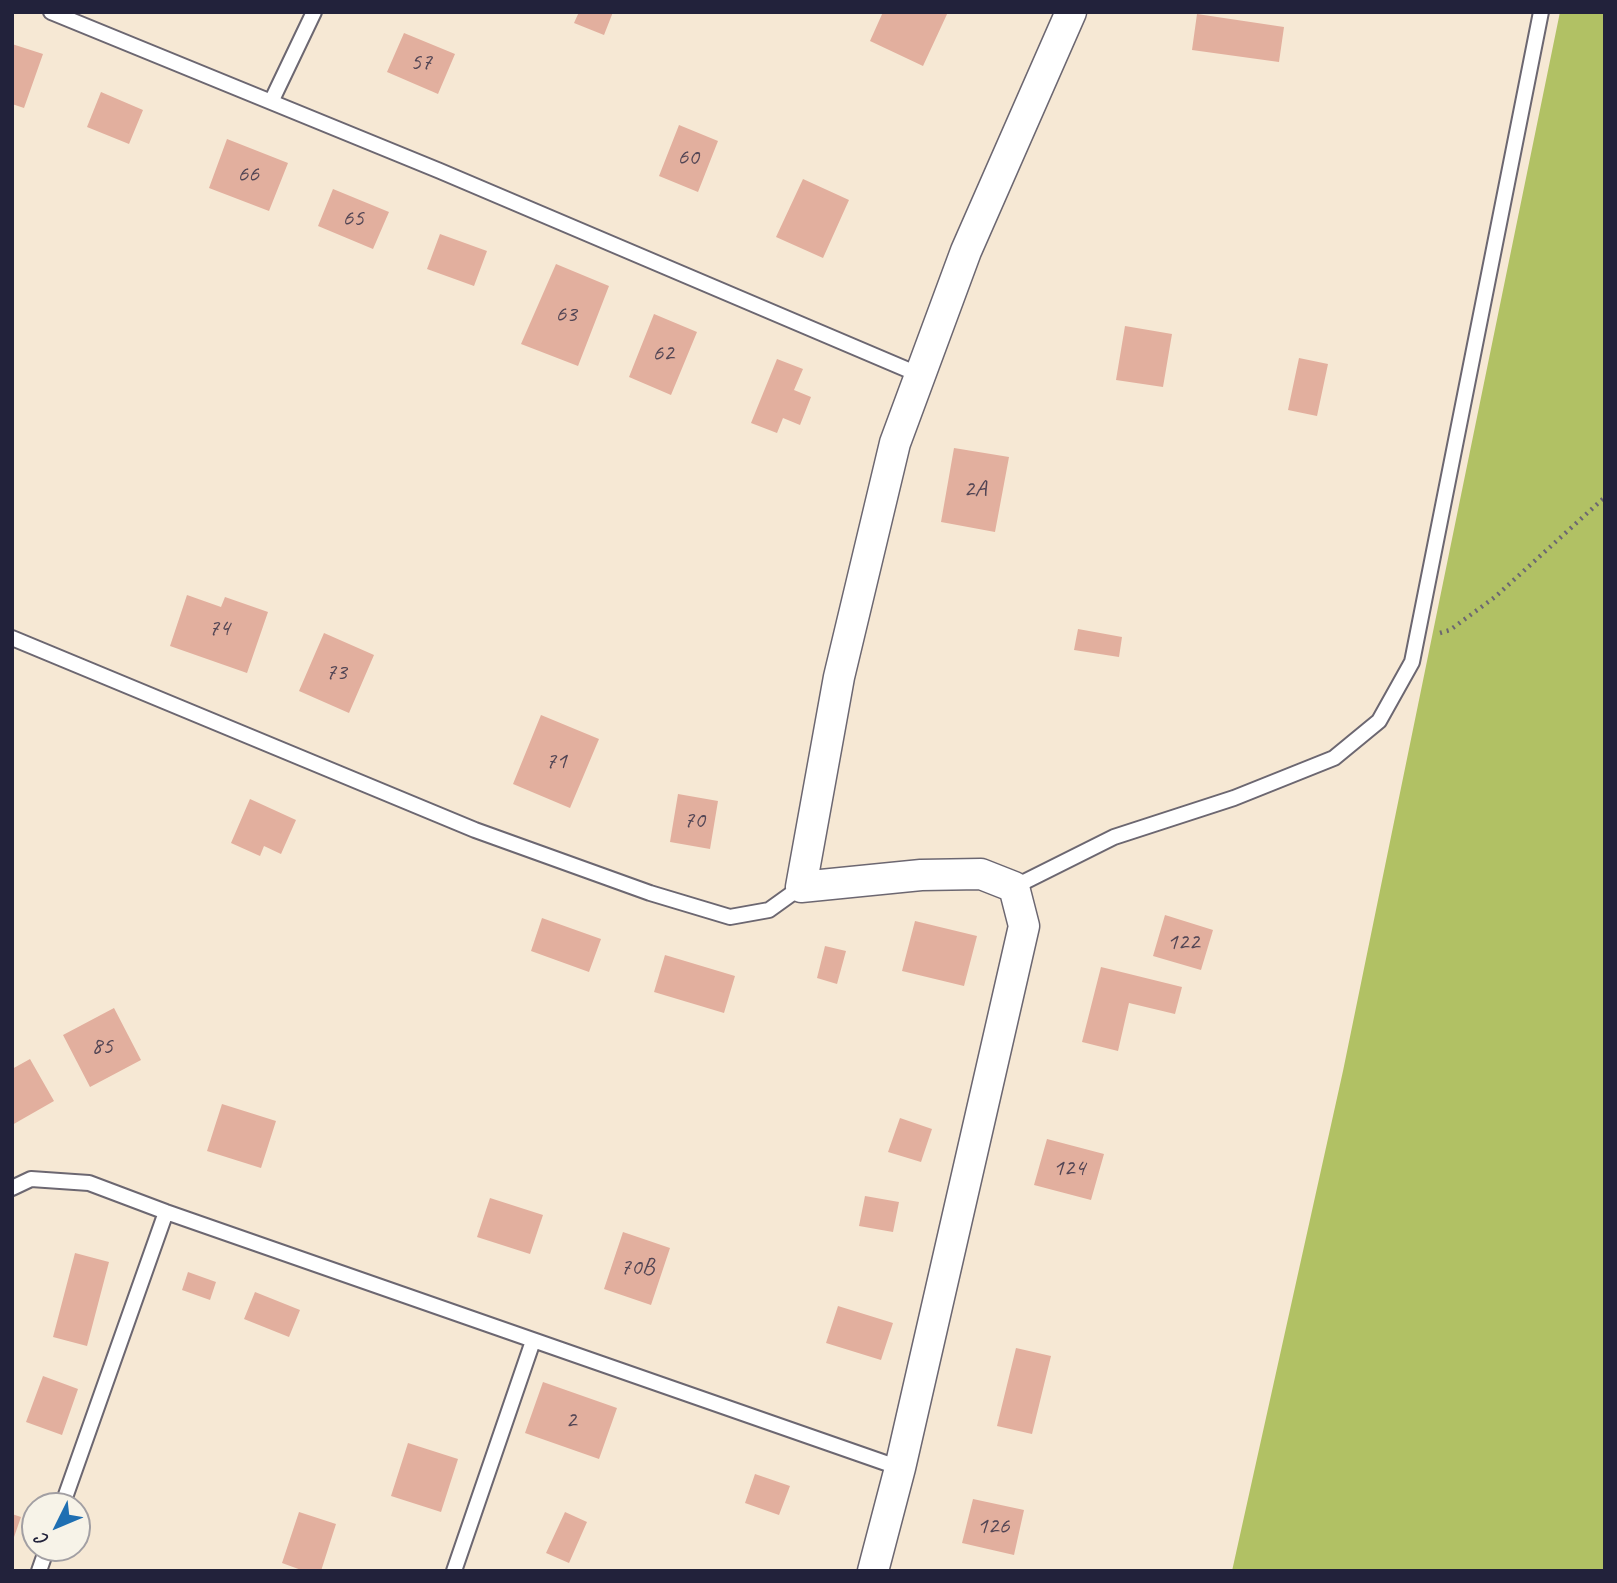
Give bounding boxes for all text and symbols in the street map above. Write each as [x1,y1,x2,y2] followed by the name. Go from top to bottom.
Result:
[410,49,432,77] house number: 57
[677,144,699,172] house number: 60
[237,161,259,189] house number: 66
[342,205,364,233] house number: 65
[555,301,577,329] house number: 63
[652,340,674,368] house number: 62
[964,476,986,504] house number: 2А
[208,615,230,643] house number: 74
[325,659,347,687] house number: 73
[545,748,567,776] house number: 71
[683,807,705,835] house number: 70
[1167,929,1199,957] house number: 122
[91,1033,113,1061] house number: 85
[1053,1155,1085,1183] house number: 124
[620,1254,654,1282] house number: 70В
[566,1407,576,1435] house number: 2
[21,1492,91,1562] north arrow
[977,1513,1009,1541] house number: 126
[30,1528,54,1552] text: С

